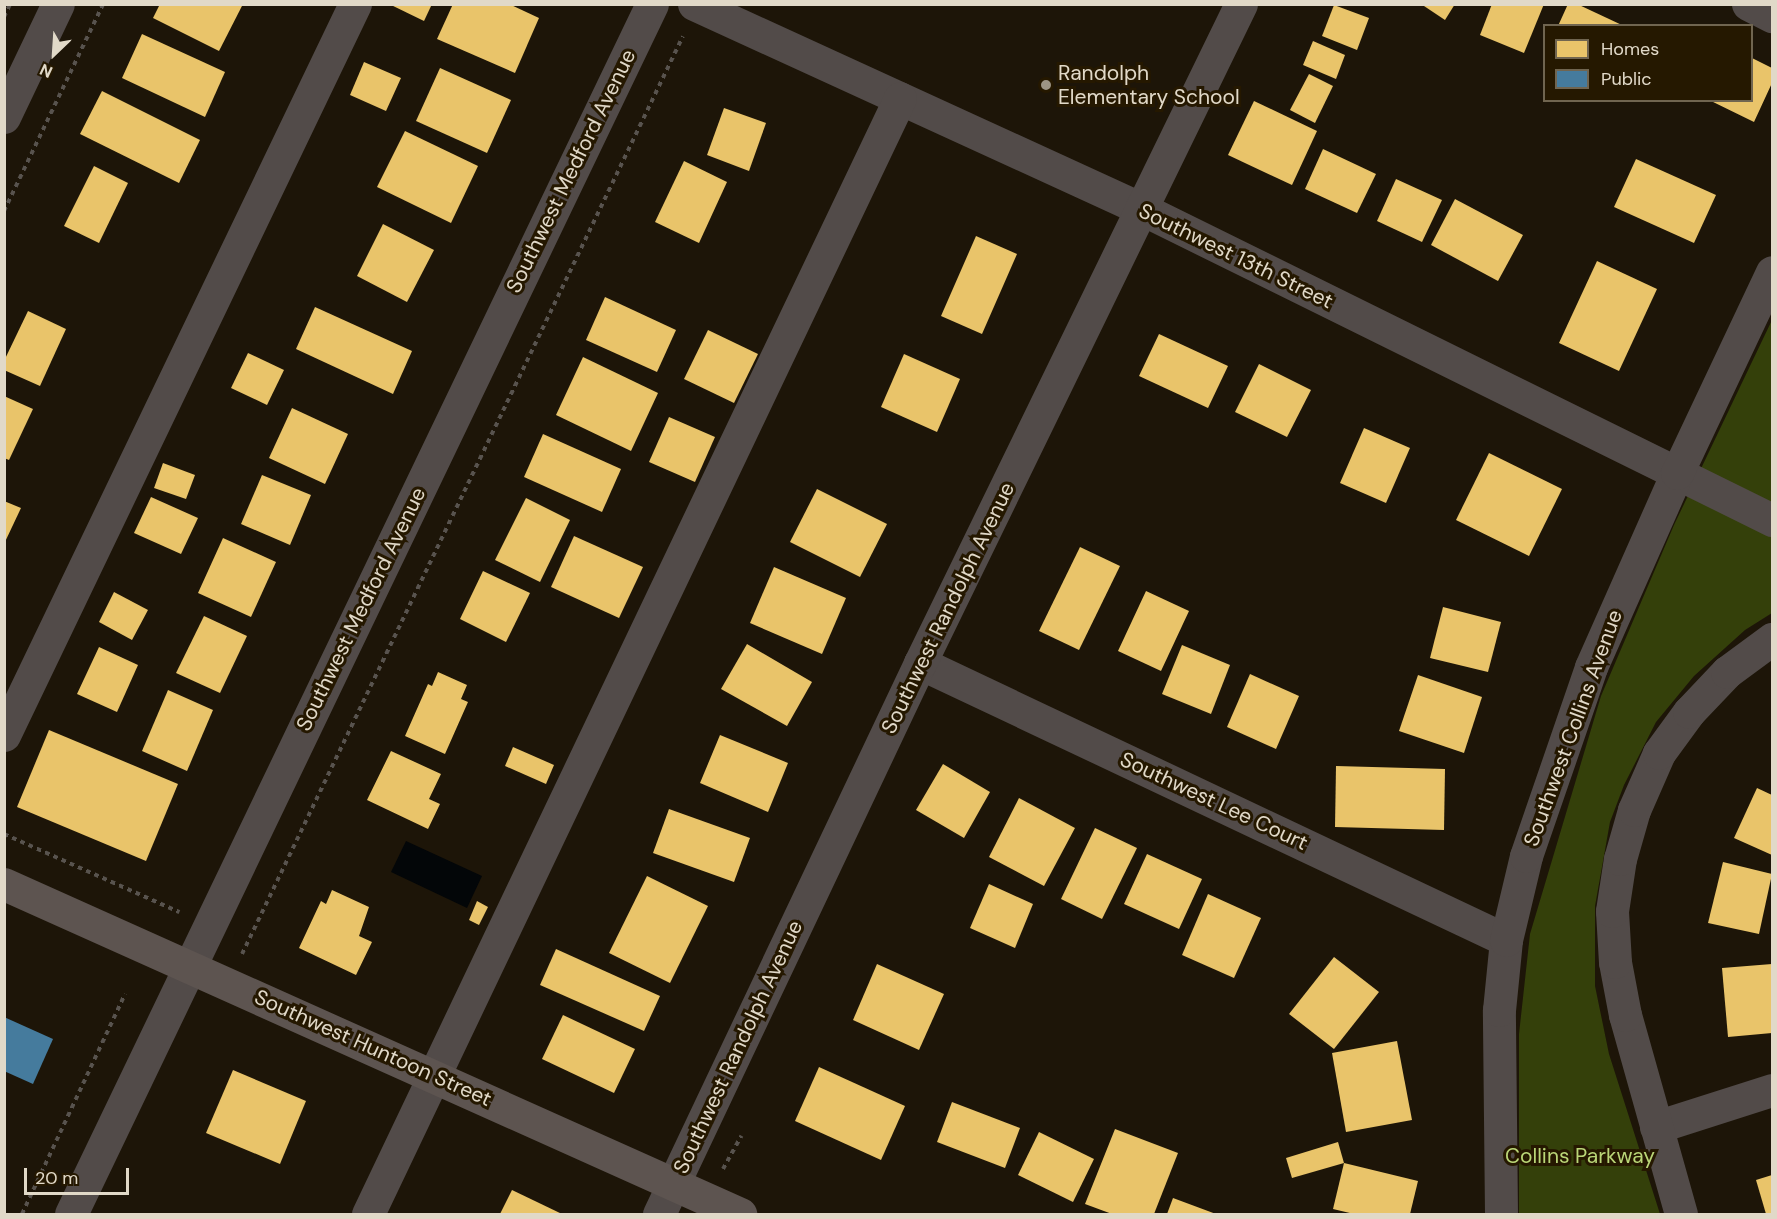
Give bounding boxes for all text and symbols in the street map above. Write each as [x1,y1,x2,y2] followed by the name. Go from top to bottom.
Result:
[24,24,84,84] north arrow
[1543,24,1753,102] legend
[1601,37,1659,61] text: Homes
[501,45,641,297] street label: Southwest Medford Avenue
[36,59,56,83] text: N
[1058,60,1240,110] place label: Randolph Elementary School
[1601,67,1652,91] text: Public
[1039,78,1053,92] marker: Randolph Elementary School
[1135,198,1337,314] street label: Southwest 13th Street
[876,478,1020,738] street label: Southwest Randolph Avenue
[291,483,431,735] street label: Southwest Medford Avenue
[1518,606,1628,850] street label: Southwest Collins Avenue
[1116,746,1312,856] street label: Southwest Lee Court
[668,916,808,1178] street label: Southwest Randolph Avenue
[251,984,495,1112] street label: Southwest Huntoon Street
[1505,1143,1655,1169] park label: Collins Parkway
[27,1156,132,1194] scale bar
[35,1166,78,1190] text: 20 m

